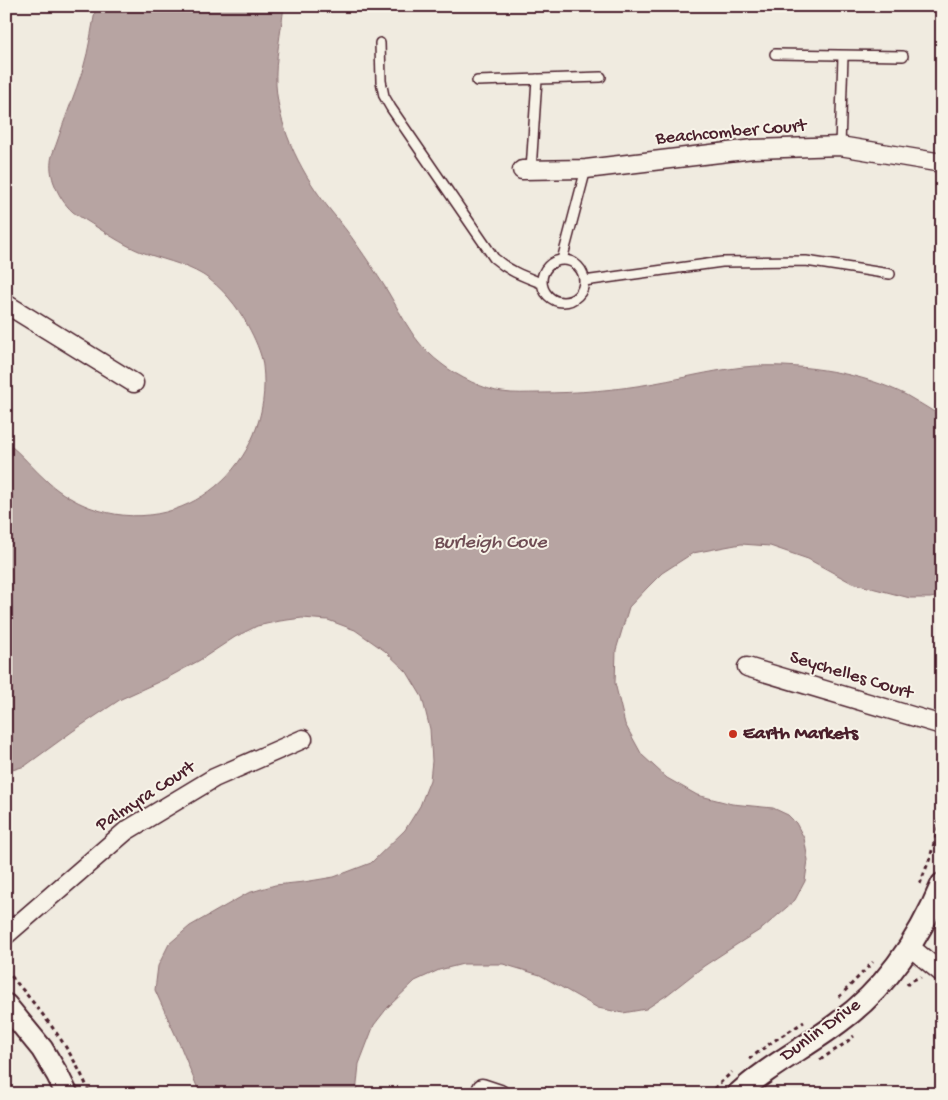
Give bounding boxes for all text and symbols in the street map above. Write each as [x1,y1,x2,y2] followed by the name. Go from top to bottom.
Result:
[654,115,810,151] street label: Beachcomber Court
[434,532,547,555] water label: Burleigh Cove
[787,646,918,706] street label: Seychelles Court
[743,723,859,746] place label: Earth Markets
[727,728,739,740] marker: Earth Markets
[91,755,202,838] street label: Palmyra Court
[775,994,866,1069] street label: Dunlin Drive

